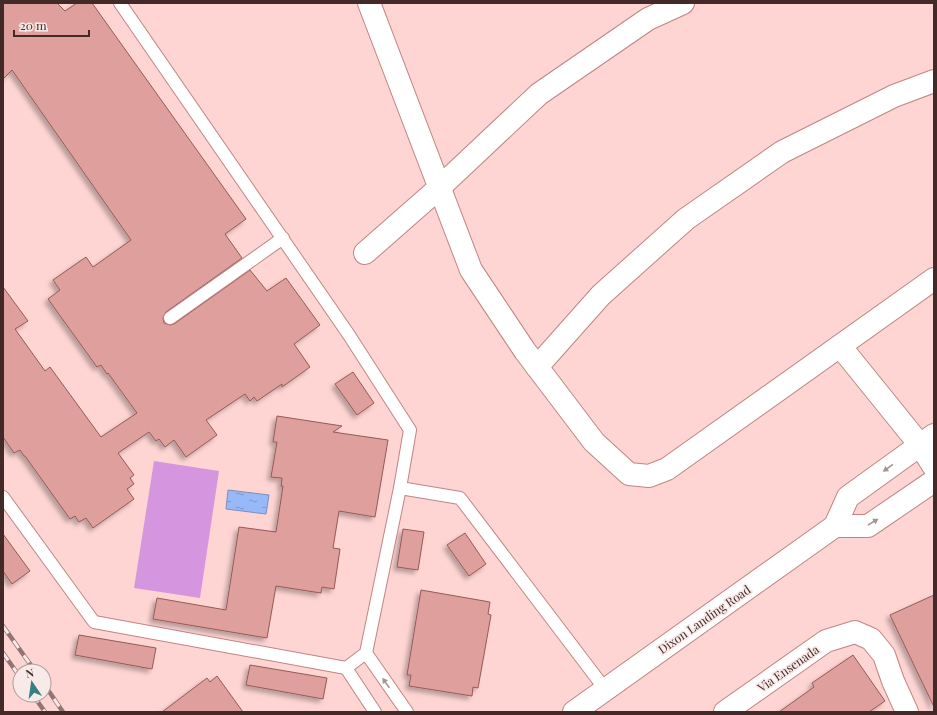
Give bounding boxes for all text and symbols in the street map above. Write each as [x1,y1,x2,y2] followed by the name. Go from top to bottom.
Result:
[14,12,89,38] scale bar
[20,17,47,33] text: 20 m
[883,464,893,472] one-way arrow
[867,519,879,526] one-way arrow
[655,581,753,657] street label: Dixon Landing Road
[753,641,822,696] street label: Via Ensenada
[12,663,52,703] north arrow
[24,665,35,681] text: N
[382,677,390,688] one-way arrow

